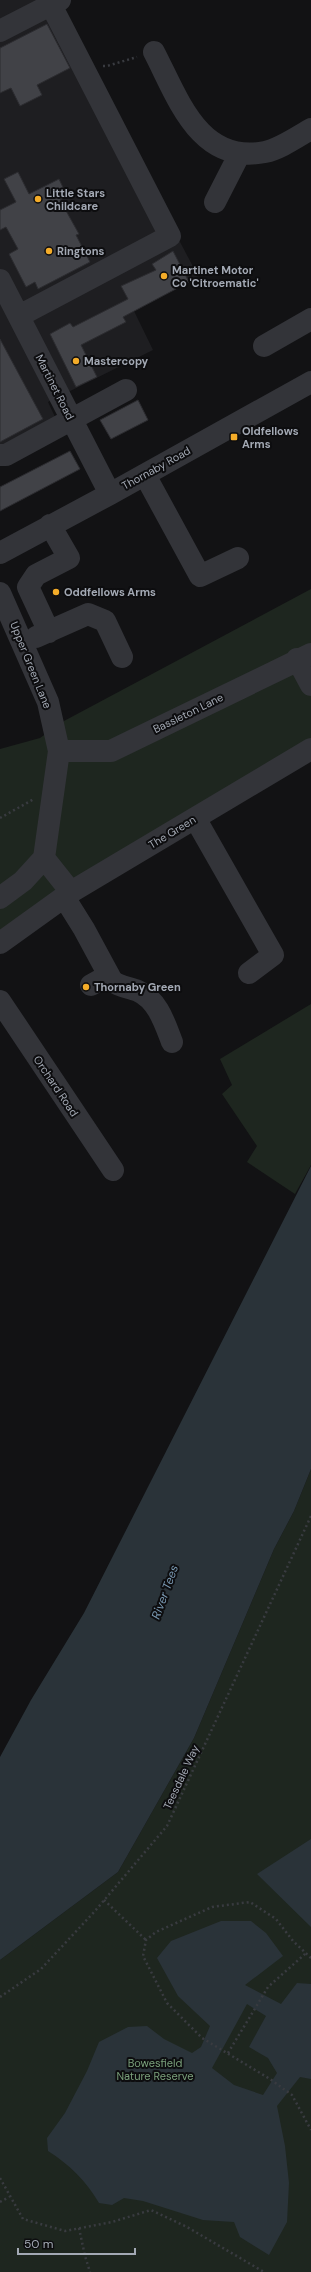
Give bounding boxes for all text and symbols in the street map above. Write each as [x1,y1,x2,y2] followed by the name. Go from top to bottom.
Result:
[46,186,105,213] place label: Little Stars Childcare
[33,194,43,204] marker: Little Stars Childcare
[57,244,104,258] place label: Ringtons
[44,246,54,256] marker: Ringtons
[172,263,259,290] place label: Martinet Motor Co 'Citroematic'
[159,271,169,281] marker: Martinet Motor Co 'Citroematic'
[33,352,78,422] street label: Martinet Road
[84,354,149,368] place label: Mastercopy
[71,356,81,366] marker: Mastercopy
[242,424,299,451] place label: Oldfellows Arms
[229,432,239,442] marker: Oldfellows Arms
[119,443,193,493] street label: Thornaby Road
[64,585,156,599] place label: Oddfellows Arms
[51,587,61,597] marker: Oddfellows Arms
[7,619,55,711] street label: Upper Green Lane
[151,690,225,736] street label: Bassleton Lane
[146,812,198,852] street label: The Green
[94,980,181,994] place label: Thornaby Green
[81,982,91,992] marker: Thornaby Green
[31,1053,82,1119] street label: Orchard Road
[148,1563,182,1621] water label: River Tees
[160,1742,202,1812] street label: Teesdale Way
[116,2056,194,2083] park label: Bowesfield Nature Reserve
[18,2230,135,2256] scale bar
[24,2236,53,2252] text: 50 m

